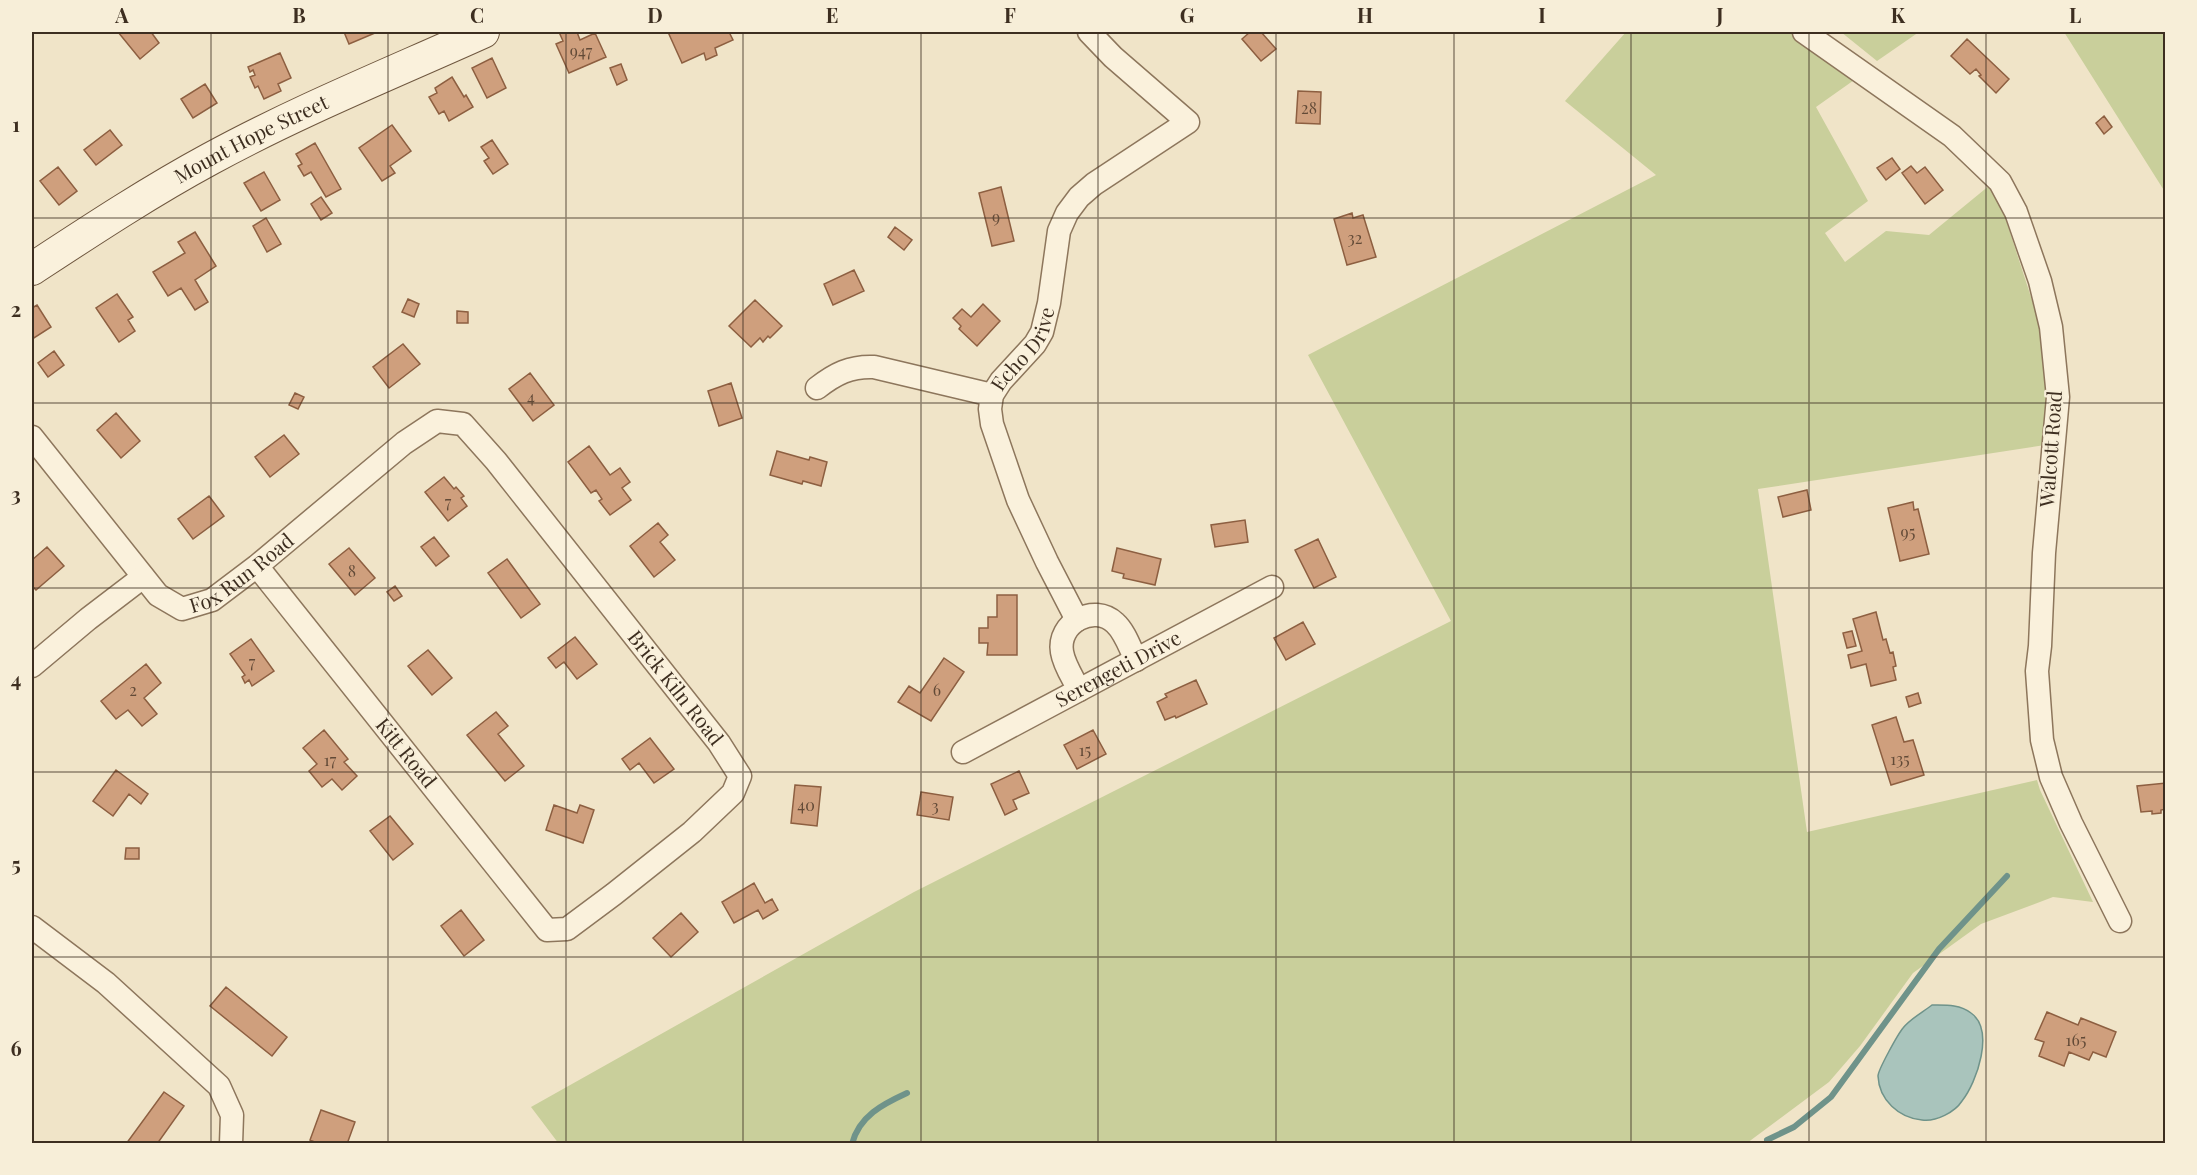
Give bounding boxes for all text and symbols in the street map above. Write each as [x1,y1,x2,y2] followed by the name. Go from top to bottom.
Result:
[114,1,129,28] text: A
[292,1,306,28] text: B
[470,1,484,28] text: C
[647,1,663,28] text: D
[826,1,838,28] text: E
[1004,1,1016,28] text: F
[1180,1,1195,28] text: G
[1357,1,1373,28] text: H
[1538,1,1546,28] text: I
[1715,1,1724,28] text: J
[1891,1,1906,28] text: K
[2069,1,2081,28] text: L
[570,40,593,61] house number: 947
[168,87,333,189] street label: Mount Hope Street
[1301,97,1317,118] house number: 28
[12,110,20,137] text: 1
[992,206,1000,227] house number: 9
[1348,227,1362,248] house number: 32
[11,295,21,322] text: 2
[983,304,1060,395] street label: Echo Drive
[527,386,535,407] house number: 4
[2032,389,2067,509] street label: Walcott Road
[11,480,21,507] text: 3
[445,491,452,512] house number: 7
[1901,521,1915,542] house number: 95
[186,526,299,618] street label: Fox Run Road
[348,560,356,581] house number: 8
[1050,623,1185,712] street label: Serengeti Drive
[623,624,731,751] street label: Brick Kiln Road
[249,651,256,672] house number: 7
[11,665,21,692] text: 4
[129,679,137,700] house number: 2
[933,679,941,700] house number: 6
[371,712,444,793] street label: Kitt Road
[1079,739,1091,760] house number: 15
[1890,748,1910,769] house number: 135
[324,749,337,770] house number: 17
[797,794,815,815] house number: 40
[931,795,939,816] house number: 3
[11,850,21,877] text: 5
[2066,1029,2086,1050] house number: 165
[10,1034,22,1061] text: 6

